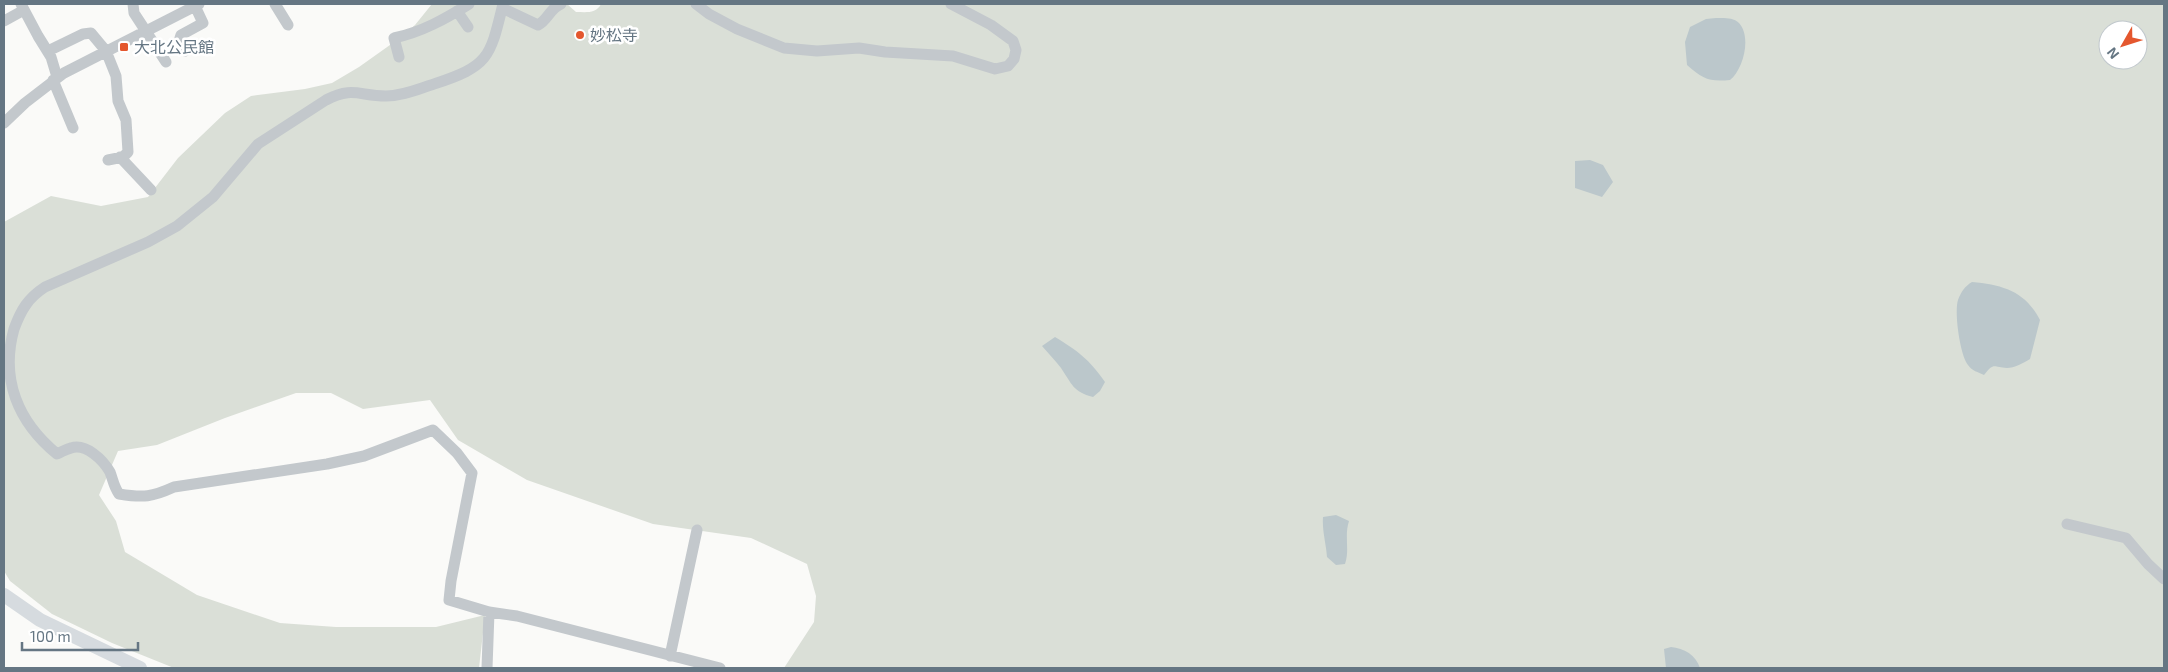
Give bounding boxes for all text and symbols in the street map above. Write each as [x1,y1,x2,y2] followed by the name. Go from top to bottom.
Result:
[2098,20,2148,70] north arrow
[590,25,638,44] place label: 妙松寺
[574,29,586,41] marker: 妙松寺
[134,37,214,56] place label: 大北公民館
[118,41,130,53] marker: 大北公民館
[2103,44,2122,63] text: N
[22,620,139,652] scale bar
[30,627,71,645] text: 100 m

